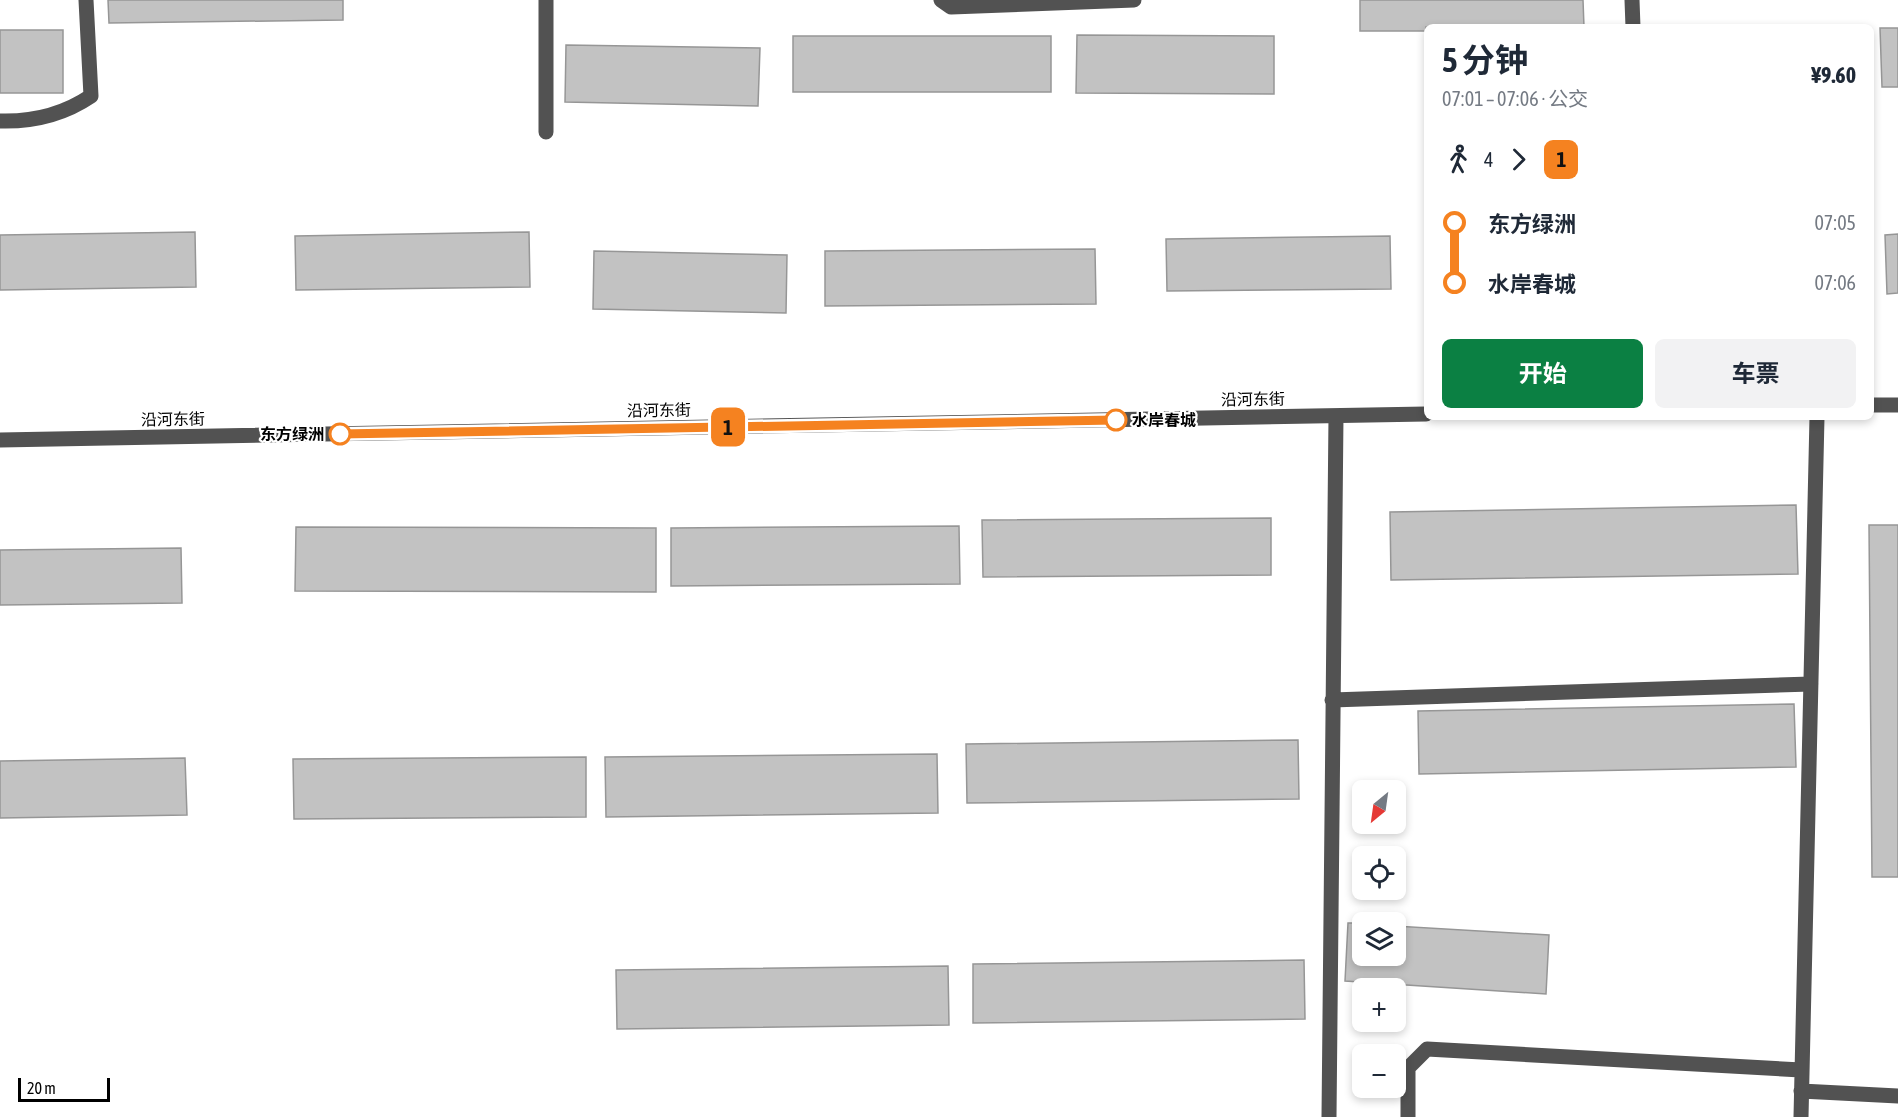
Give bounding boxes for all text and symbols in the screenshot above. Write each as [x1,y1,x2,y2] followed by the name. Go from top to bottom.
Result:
[1442,41,1528,79] text: 5 分钟
[1811,62,1856,88] text: ¥9.60
[1442,87,1588,110] text: 07:01 – 07:06 · 公交
[1442,143,1475,176] icon: walk
[1502,143,1535,176] icon: forward
[1556,147,1566,171] text: 1
[1484,148,1493,171] text: 4
[1488,211,1576,237] text: 东方绿洲
[1814,211,1856,234] text: 07:05
[1488,271,1576,297] text: 水岸春城
[1814,271,1856,294] text: 07:06
[1442,339,1643,408] button: 开始
[1655,339,1856,408] button: 车票
[1221,389,1285,409] street label: 沿河东街
[627,400,691,420] street label: 沿河东街
[708,408,748,446] line badge: 1
[141,409,205,429] street label: 沿河东街
[1105,409,1127,431] marker: 水岸春城
[1132,411,1196,429] place label: 水岸春城
[723,415,733,439] text: 1
[329,423,351,445] marker: 东方绿洲
[260,425,324,443] place label: 东方绿洲
[1352,780,1406,834] north arrow
[1352,780,1406,1098] map controls
[1352,846,1406,900] button: locate
[1352,912,1406,966] button: layers
[1352,978,1406,1032] button: +
[1352,1044,1406,1098] button: −
[18,1075,110,1102] scale bar
[27,1079,56,1097] text: 20 m

